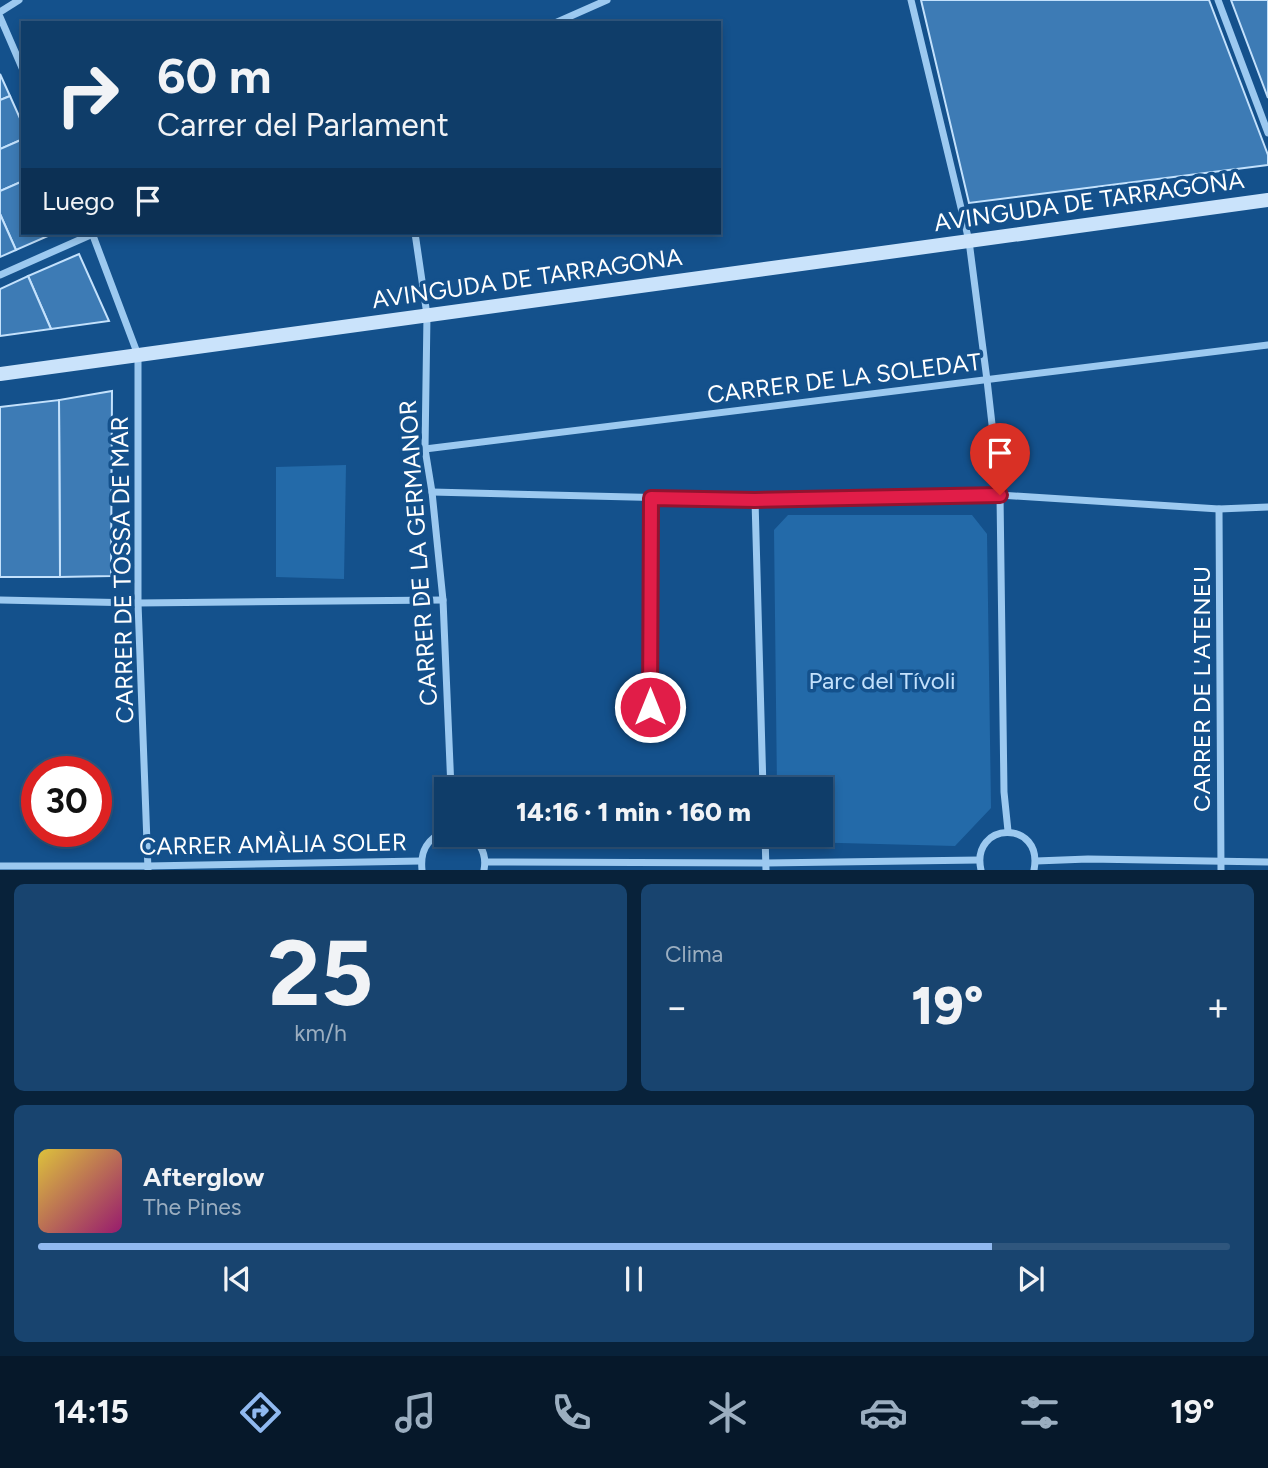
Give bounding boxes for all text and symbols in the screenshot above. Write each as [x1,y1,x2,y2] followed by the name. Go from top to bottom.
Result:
[157,46,272,105] text: 60 m
[42,49,133,140] icon: right
[157,106,449,144] text: Carrer del Parlament
[932,165,1247,237] street label: AVINGUDA DE TARRAGONA
[129,182,167,220] icon: arrive
[42,185,115,217] text: Luego
[370,242,685,314] street label: AVINGUDA DE TARRAGONA
[705,347,983,409] street label: CARRER DE LA SOLEDAT
[393,399,443,707] street label: CARRER DE LA GERMANOR
[105,416,139,724] street label: CARRER DE TOSSA DE MAR
[970,423,1030,495] pin
[981,434,1019,472] icon: arrive
[1187,566,1216,812] street label: CARRER DE L'ATENEU
[808,666,956,695] park label: Parc del Tívoli
[613,670,687,744] position arrow
[21,756,112,847] speed limit sign: 30
[516,796,751,828] text: 14:16 · 1 min · 160 m
[139,827,407,861] street label: CARRER AMÀLIA SOLER
[268,919,373,1028] text: 25
[665,940,723,968] text: Clima
[911,975,984,1037] text: 19°
[665,984,689,1030] text: −
[1206,984,1230,1030] text: +
[294,1019,347,1047] text: km/h
[143,1161,265,1193] text: Afterglow
[143,1193,242,1221] text: The Pines
[218,1260,256,1298] icon: previous
[615,1260,653,1298] icon: pause
[1012,1260,1050,1298] icon: next
[236,1388,285,1437] icon: directions
[391,1388,440,1437] icon: music
[547,1388,596,1437] icon: phone
[703,1388,752,1437] icon: climate
[859,1388,908,1437] icon: car
[1015,1388,1064,1437] icon: filters
[53,1393,129,1431] text: 14:15
[1170,1393,1215,1431] text: 19°

